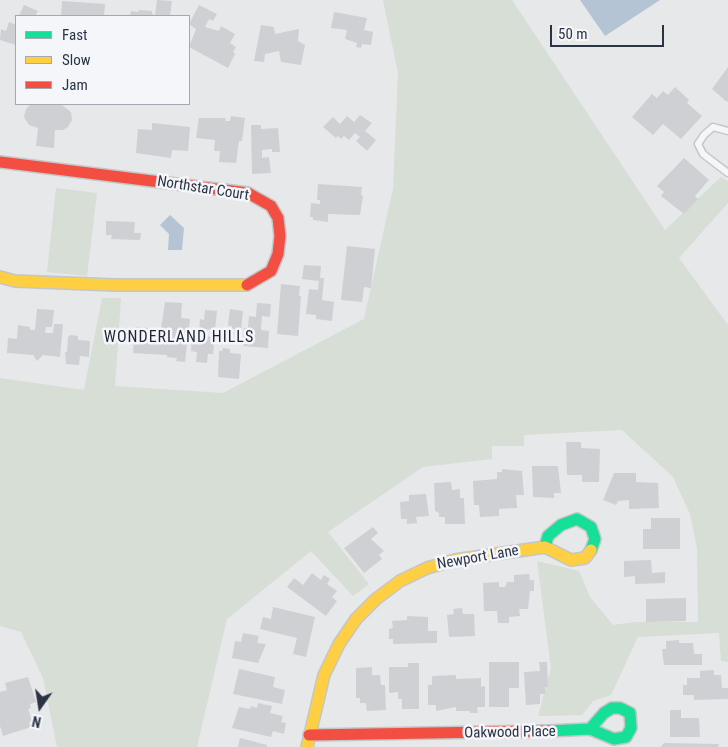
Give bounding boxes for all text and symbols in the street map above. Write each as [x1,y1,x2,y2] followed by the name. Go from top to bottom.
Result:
[15,15,190,105] legend
[553,15,667,47] scale bar
[558,25,588,43] text: 50 m
[62,26,87,44] text: Fast
[62,51,91,69] text: Slow
[62,76,88,94] text: Jam
[156,173,250,205] street label: Northstar Court
[102,328,256,348] district label: WONDERLAND HILLS
[436,542,520,574] street label: Newport Lane
[15,682,65,732] north arrow
[31,713,43,730] text: N
[464,723,556,743] street label: Oakwood Place

